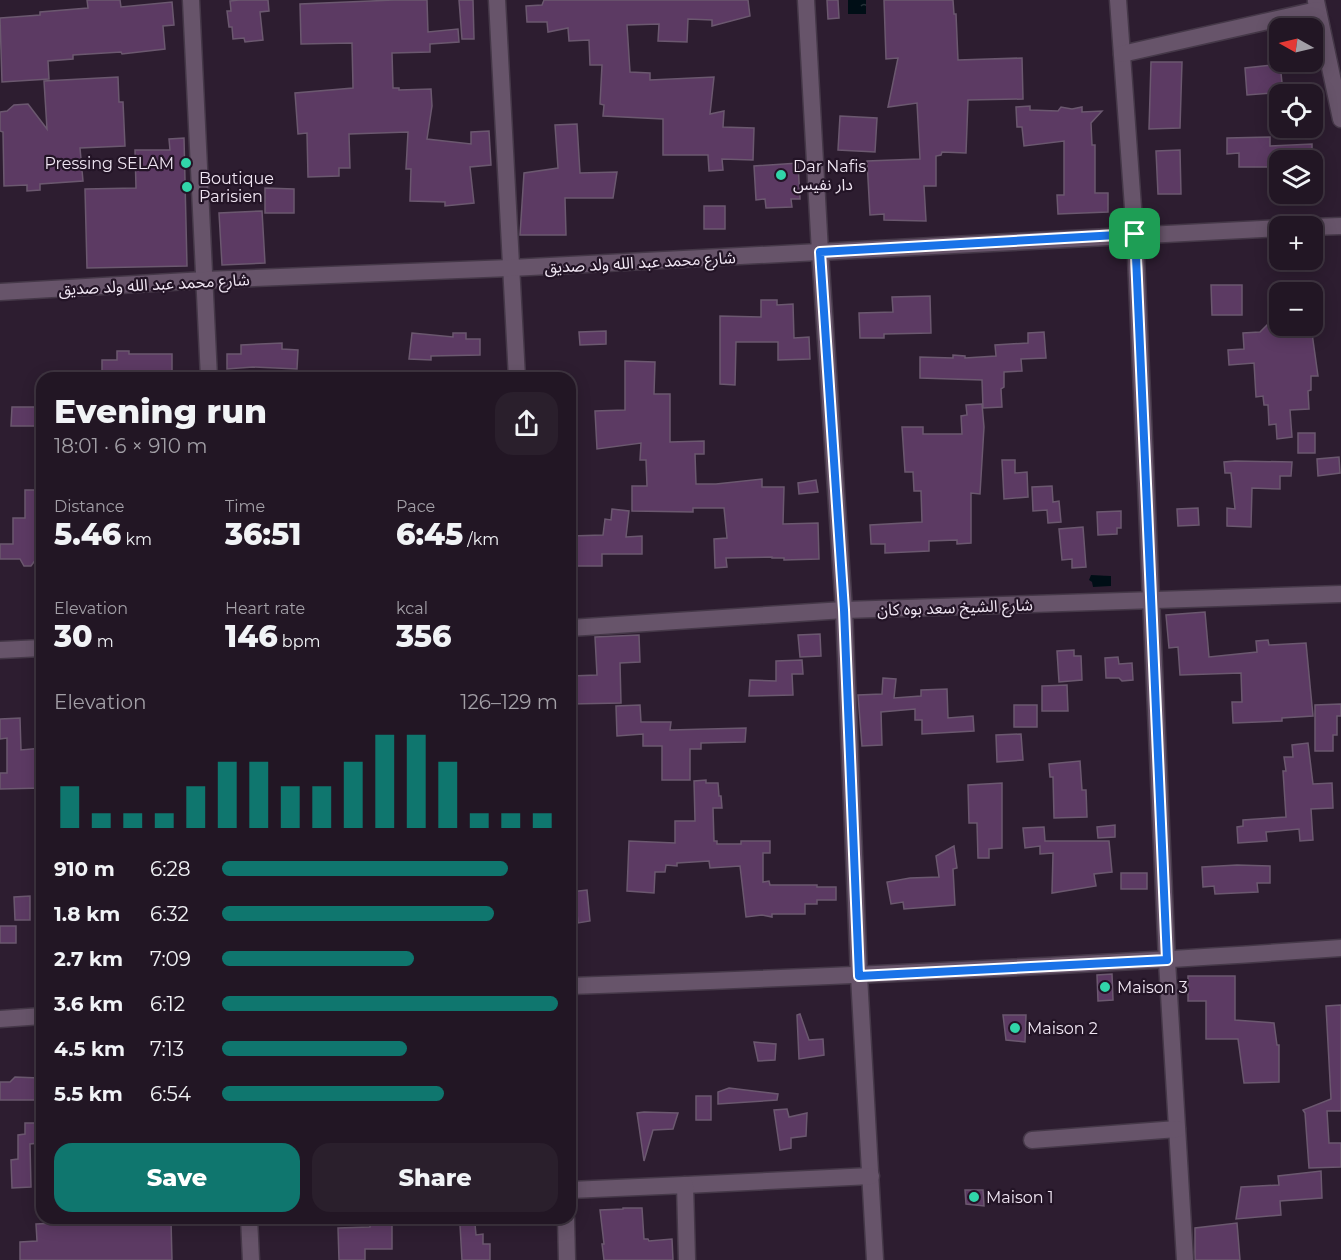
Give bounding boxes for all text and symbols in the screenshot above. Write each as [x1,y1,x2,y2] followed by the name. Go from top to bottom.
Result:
[1269,18,1323,72] north arrow
[1269,18,1323,336] map controls
[1269,84,1323,138] button: locate
[1269,150,1323,204] button: layers
[44,154,174,173] place label: Pressing SELAM
[179,156,193,170] marker: Pressing SELAM
[793,157,866,194] place label: Dar Nafis دار نفيس
[774,168,788,182] marker: Dar Nafis دار نفيس
[199,169,274,206] place label: Boutique Parisien
[180,180,194,194] marker: Boutique Parisien
[1109,208,1160,259] pin
[1269,216,1323,270] button: +
[1118,217,1151,250] icon: arrive
[544,248,736,280] street label: شارع محمد عبد الله ولد صديق
[58,270,250,302] street label: شارع محمد عبد الله ولد صديق
[1269,282,1323,336] button: −
[54,391,267,431] text: Evening run
[495,392,558,455] button: share
[54,434,207,458] text: 18:01 · 6 × 910 m
[54,497,124,516] text: Distance
[225,497,265,516] text: Time
[396,497,435,516] text: Pace
[54,516,121,553] text: 5.46
[225,516,301,553] text: 36:51
[396,516,463,553] text: 6:45
[121,530,152,549] text: km
[463,530,499,549] text: /km
[877,595,1033,623] street label: شارع الشيخ سعد بوه كان
[54,599,128,618] text: Elevation
[225,599,305,618] text: Heart rate
[396,599,428,618] text: kcal
[54,618,93,655] text: 30
[225,618,278,655] text: 146
[396,618,451,655] text: 356
[93,632,114,651] text: m
[278,632,321,651] text: bpm
[54,690,146,714] text: Elevation
[460,690,558,714] text: 126–129 m
[54,857,115,881] text: 910 m
[150,857,191,881] text: 6:28
[54,902,120,926] text: 1.8 km
[150,902,189,926] text: 6:32
[54,947,123,971] text: 2.7 km
[150,947,191,971] text: 7:09
[1117,978,1188,997] place label: Maison 3
[1098,980,1112,994] marker: Maison 3
[54,992,123,1016] text: 3.6 km
[150,992,185,1016] text: 6:12
[1027,1019,1098,1038] place label: Maison 2
[1008,1021,1022,1035] marker: Maison 2
[54,1037,125,1061] text: 4.5 km
[150,1037,184,1061] text: 7:13
[54,1082,123,1106] text: 5.5 km
[150,1082,191,1106] text: 6:54
[54,1143,300,1212] button: Save
[312,1143,558,1212] button: Share
[986,1188,1054,1207] place label: Maison 1
[967,1190,981,1204] marker: Maison 1

